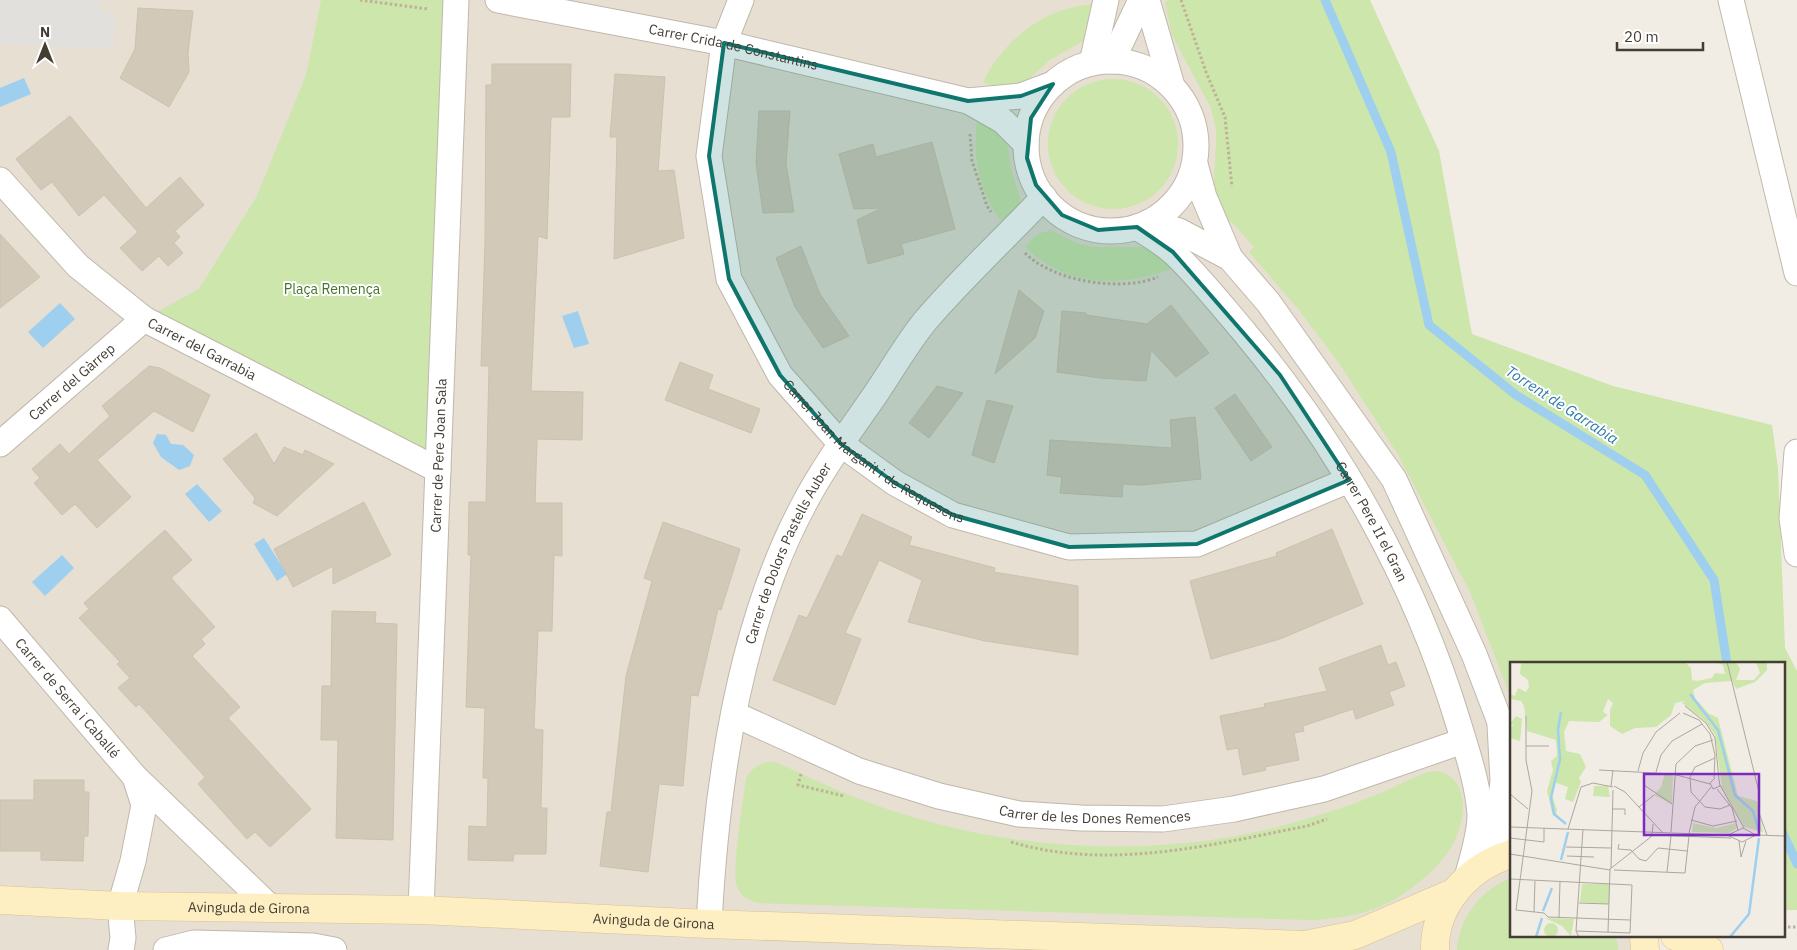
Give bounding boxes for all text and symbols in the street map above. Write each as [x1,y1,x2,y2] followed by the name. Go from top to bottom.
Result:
[20,20,70,70] north arrow
[647,20,820,74] street label: Carrer Crida de Constantins
[1617,20,1703,52] scale bar
[40,23,50,41] text: N
[1624,27,1659,46] text: 20 m
[284,280,381,298] park label: Plaça Remença
[145,313,260,384] street label: Carrer del Garrabia
[25,339,119,424] street label: Carrer del Gàrrep
[1502,361,1622,448] water label: Torrent de Garrabia
[779,376,966,527] street label: Carrer Joan Margarit i de Requesens
[427,377,450,533] street label: Carrer de Pere Joan Sala
[1332,458,1412,585] street label: Carrer Pere II el Gran
[741,459,835,646] street label: Carrer de Dolors Pastells Auber
[11,634,124,762] street label: Carrer de Serra i Caballé
[1510,662,1784,938] inset map
[997,801,1192,828] street label: Carrer de les Dones Remences
[188,898,310,918] street label: Avinguda de Girona
[592,909,715,933] street label: Avinguda de Girona

